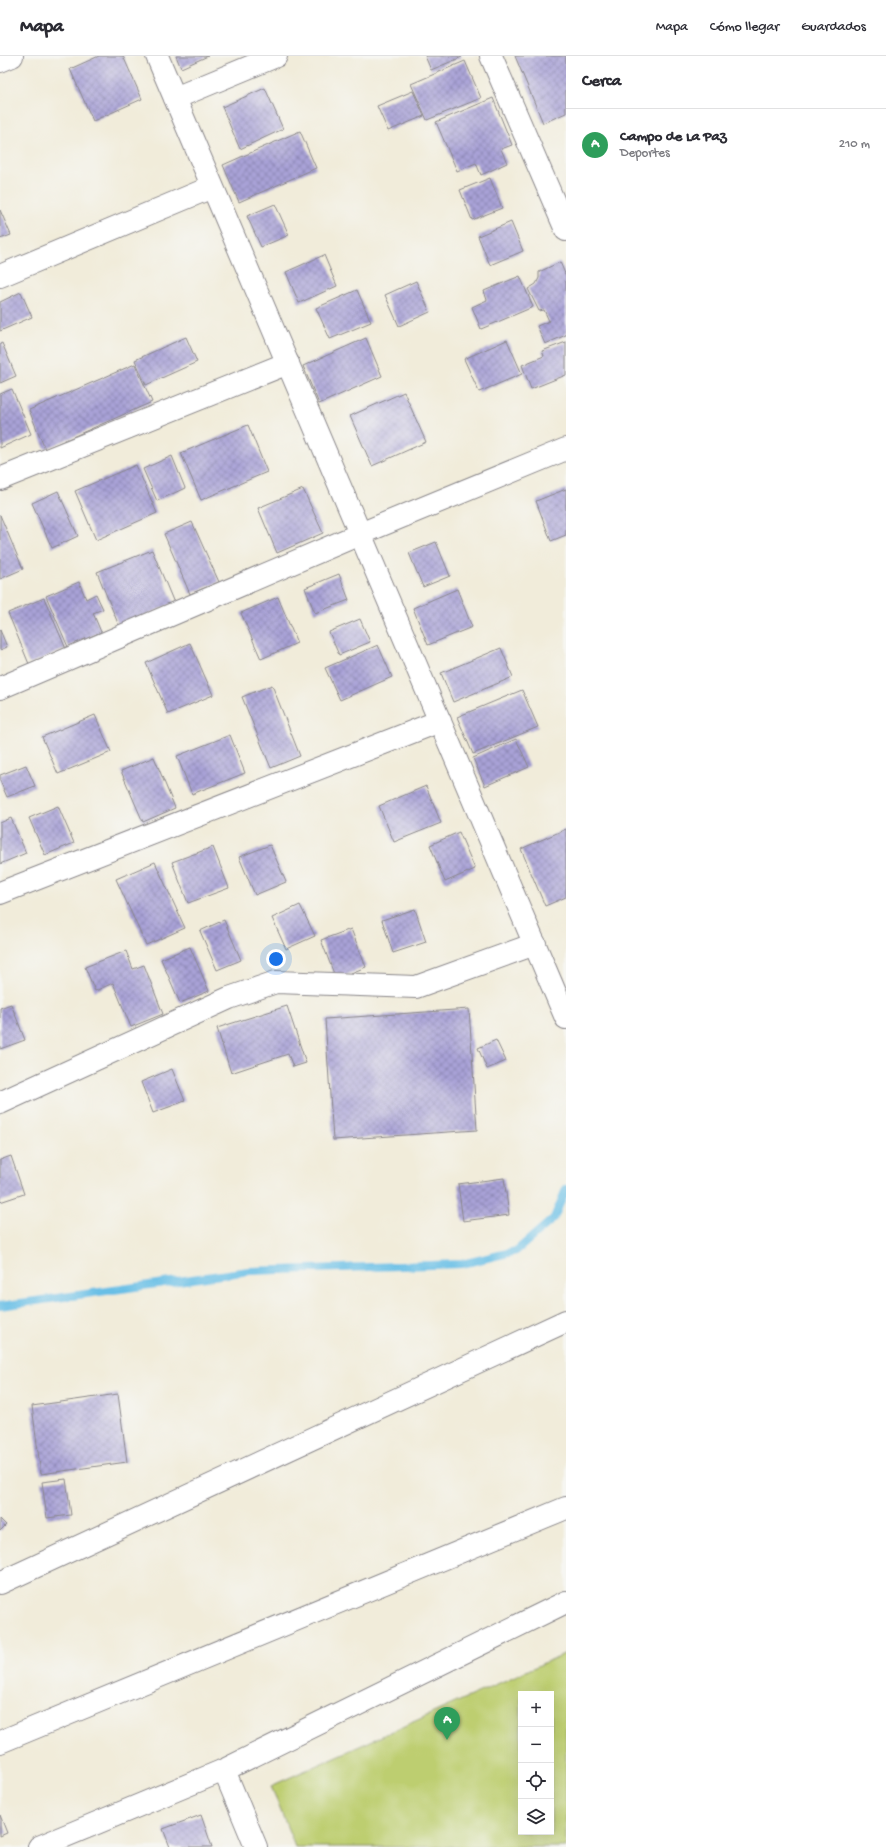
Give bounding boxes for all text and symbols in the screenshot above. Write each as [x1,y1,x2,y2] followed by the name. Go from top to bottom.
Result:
[20,16,64,39] text: Mapa
[656,19,688,36] text: Mapa
[710,19,779,36] text: Cómo llegar
[801,19,866,36] text: Guardados
[582,72,621,92] text: Cerca
[620,128,727,146] text: Campo de La Paz
[591,137,599,152] text: A
[839,137,870,152] text: 210 m
[620,146,670,161] text: Deportes
[266,949,286,969] your location
[518,1691,554,1835] map controls
[518,1691,554,1727] button: +
[434,1707,460,1740] pin: A
[518,1727,554,1763] button: −
[518,1763,554,1799] button: locate
[518,1799,554,1835] button: layers

